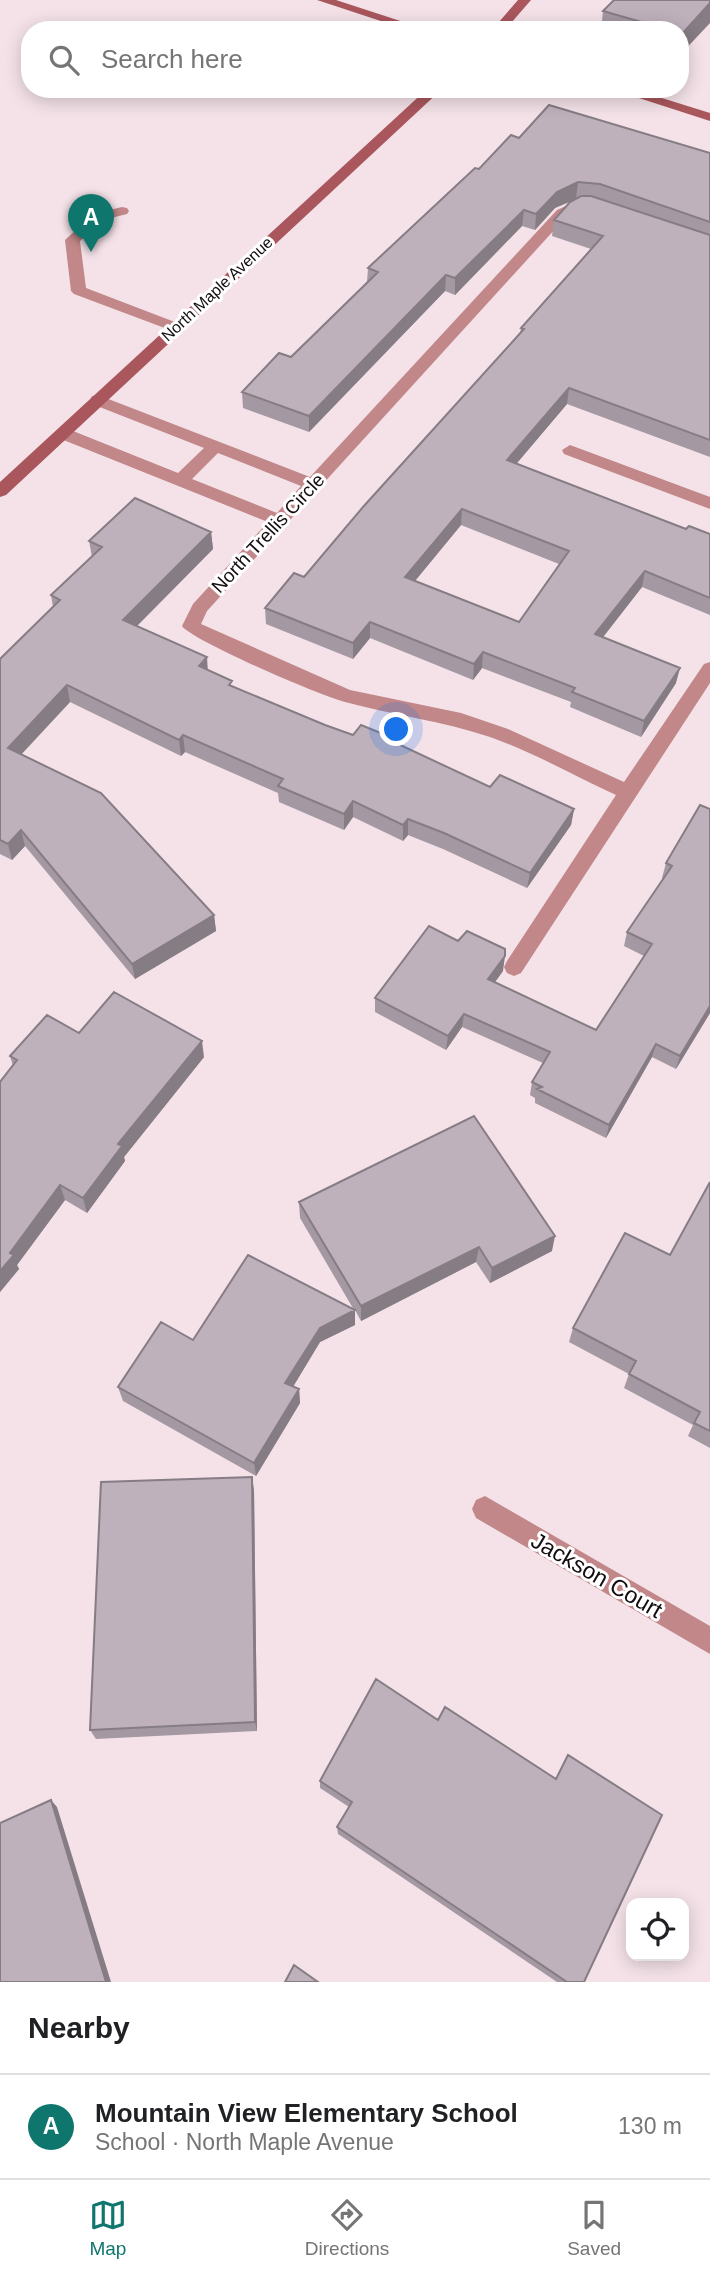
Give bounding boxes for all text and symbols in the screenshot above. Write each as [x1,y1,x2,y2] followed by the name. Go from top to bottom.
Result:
[21,21,689,98] search box
[45,41,83,79] icon: search
[101,44,243,74] text: Search here
[68,194,114,252] pin: A
[158,233,276,345] street label: North Maple Avenue
[207,469,329,597] street label: North Trellis Circle
[379,712,413,746] your location
[527,1527,668,1623] street label: Jackson Court
[626,1898,689,1961] map controls
[626,1898,689,1961] button: locate
[28,2011,130,2044] text: Nearby
[95,2098,518,2128] text: Mountain View Elementary School
[43,2113,59,2139] text: A
[618,2113,682,2139] text: 130 m
[95,2129,394,2155] text: School · North Maple Avenue
[89,2196,127,2260] tab: Map
[305,2196,389,2260] tab: Directions
[567,2196,621,2260] tab: Saved

